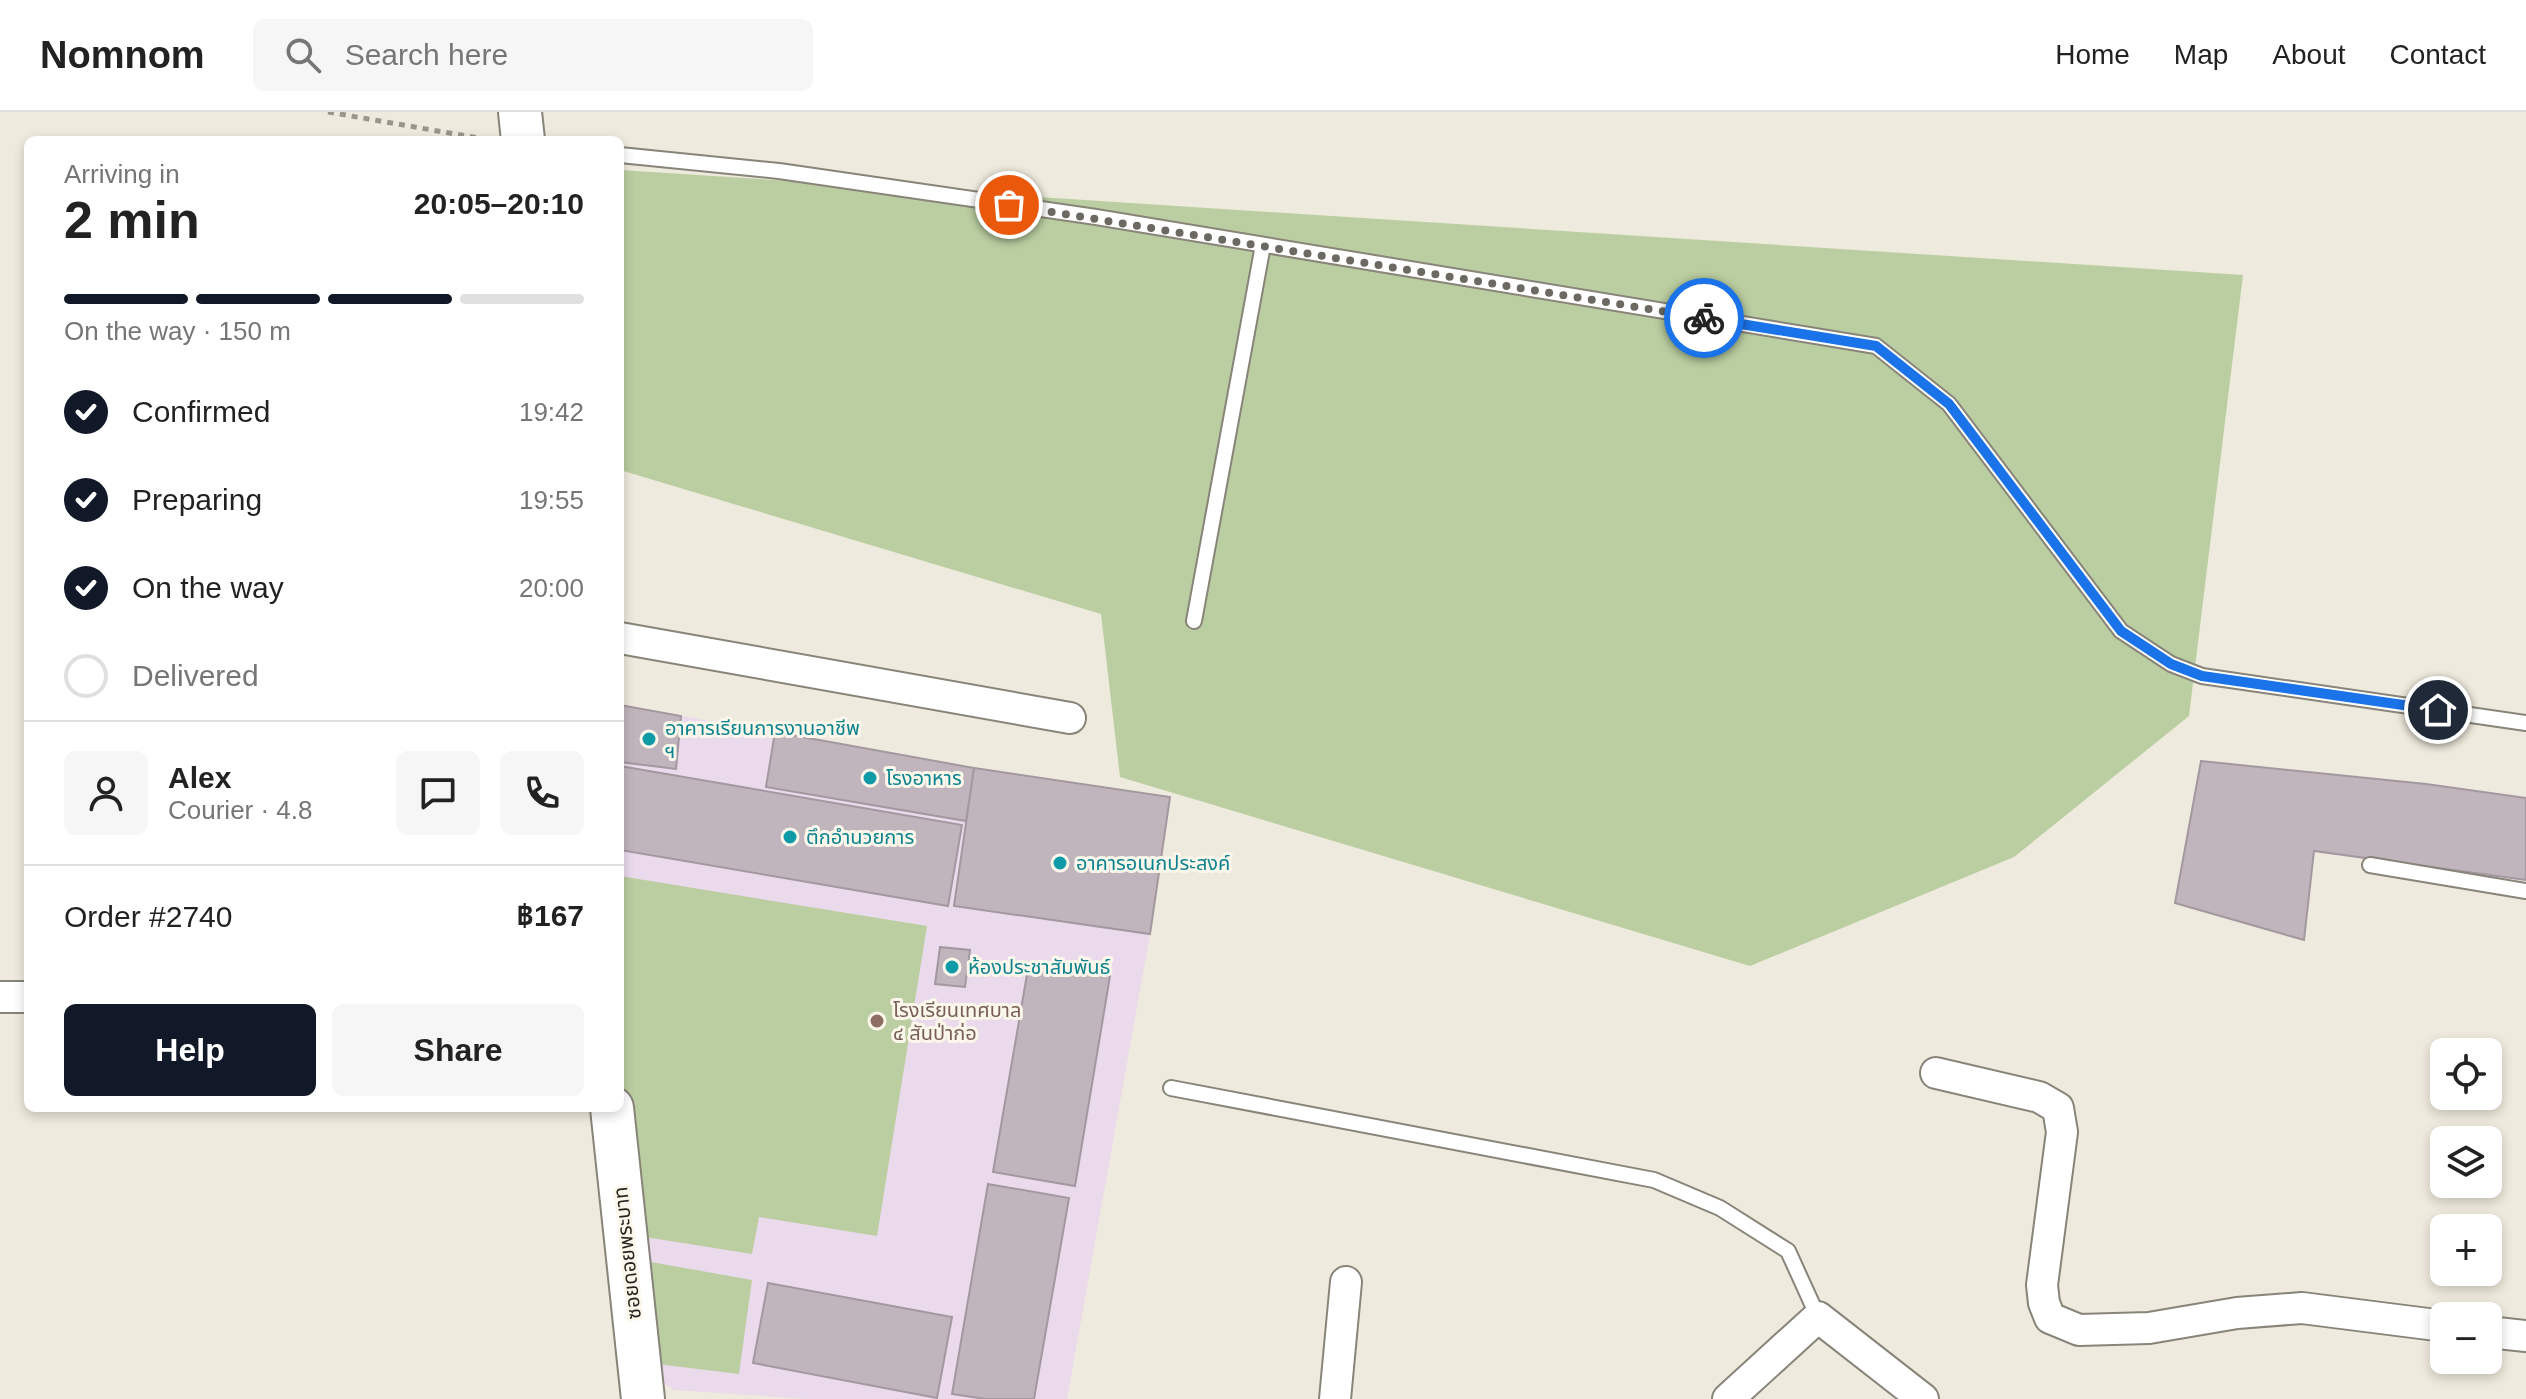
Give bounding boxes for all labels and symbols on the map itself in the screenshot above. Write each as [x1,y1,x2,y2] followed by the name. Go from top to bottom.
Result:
[975,171,1043,239] pin
[1664,278,1744,358] courier
[2404,676,2472,744] pin
[665,717,860,762] place label: อาคารเรียนการงานอาชีพ ฯ
[640,730,658,748] marker: อาคารเรียนการงานอาชีพ ฯ
[886,767,962,789] place label: โรงอาหาร
[861,769,879,787] marker: โรงอาหาร
[806,826,914,848] place label: ตึกอำนวยการ
[781,828,799,846] marker: ตึกอำนวยการ
[1076,852,1230,874] place label: อาคารอเนกประสงค์
[1051,854,1069,872] marker: อาคารอเนกประสงค์
[968,956,1111,978] place label: ห้องประชาสัมพันธ์
[943,958,961,976] marker: ห้องประชาสัมพันธ์
[893,999,1021,1044] place label: โรงเรียนเทศบาล ๔ สันป่าก่อ
[868,1012,886,1030] marker: โรงเรียนเทศบาล ๔ สันป่าก่อ
[609,1186,645,1320] street label: ซอยดอยพระบาท

